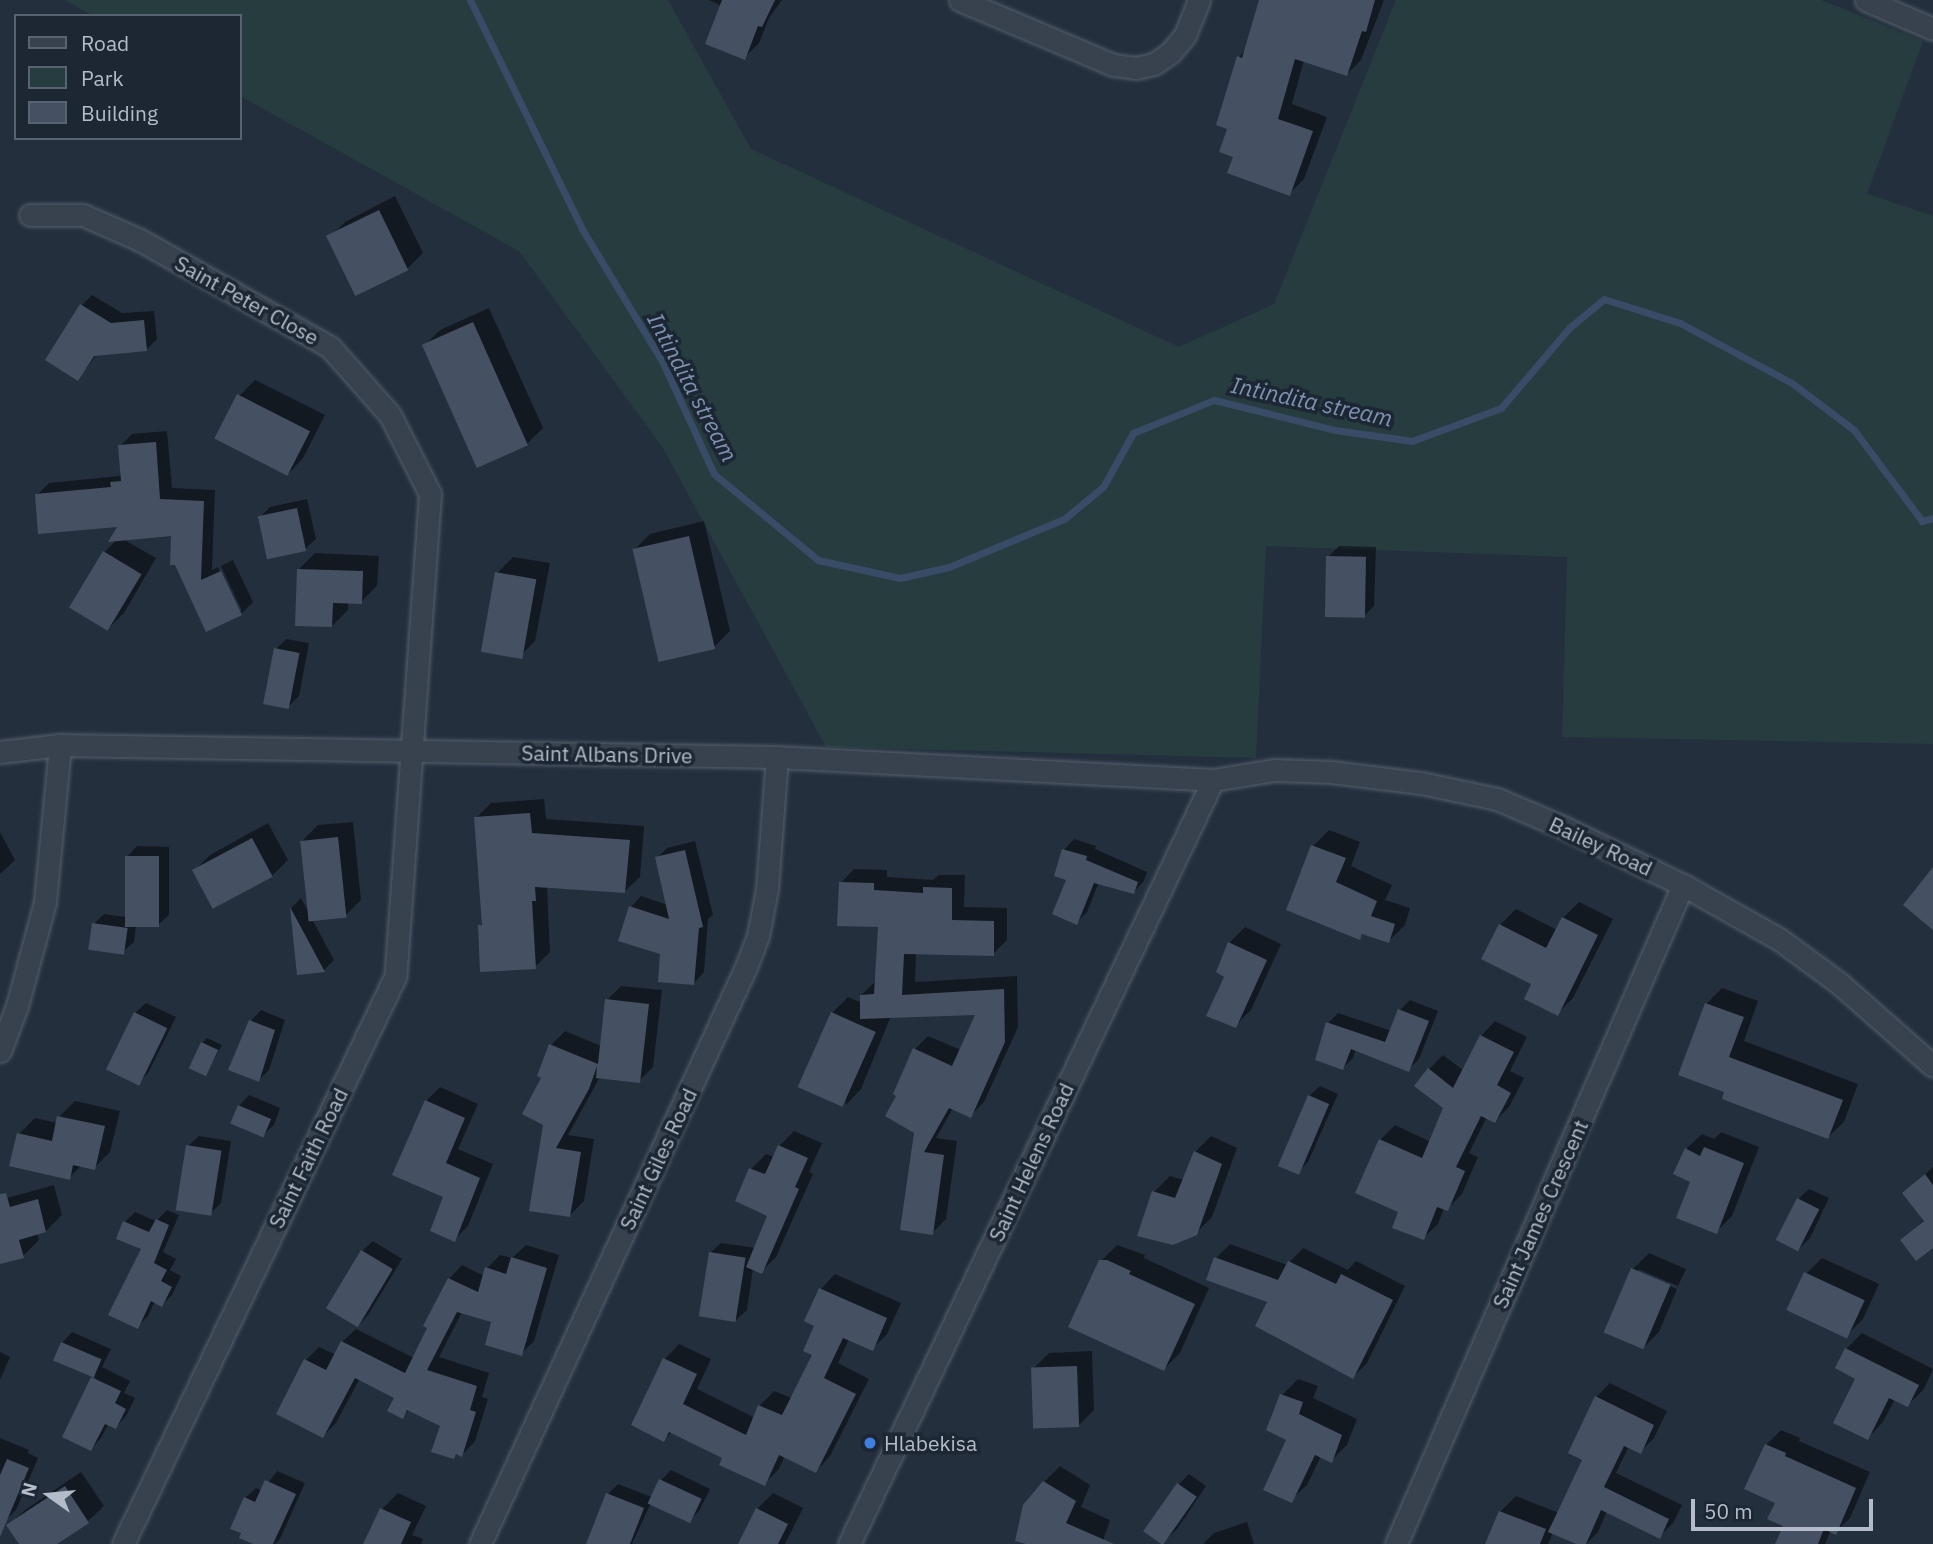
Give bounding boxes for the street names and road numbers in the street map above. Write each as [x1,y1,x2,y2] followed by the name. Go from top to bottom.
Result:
[171,250,323,350] street label: Saint Peter Close
[521,740,693,768] street label: Saint Albans Drive
[1545,811,1657,881] street label: Bailey Road
[983,1079,1079,1245] street label: Saint Helens Road
[263,1084,353,1232] street label: Saint Faith Road
[614,1084,702,1234] street label: Saint Giles Road
[1487,1116,1593,1312] street label: Saint James Crescent

